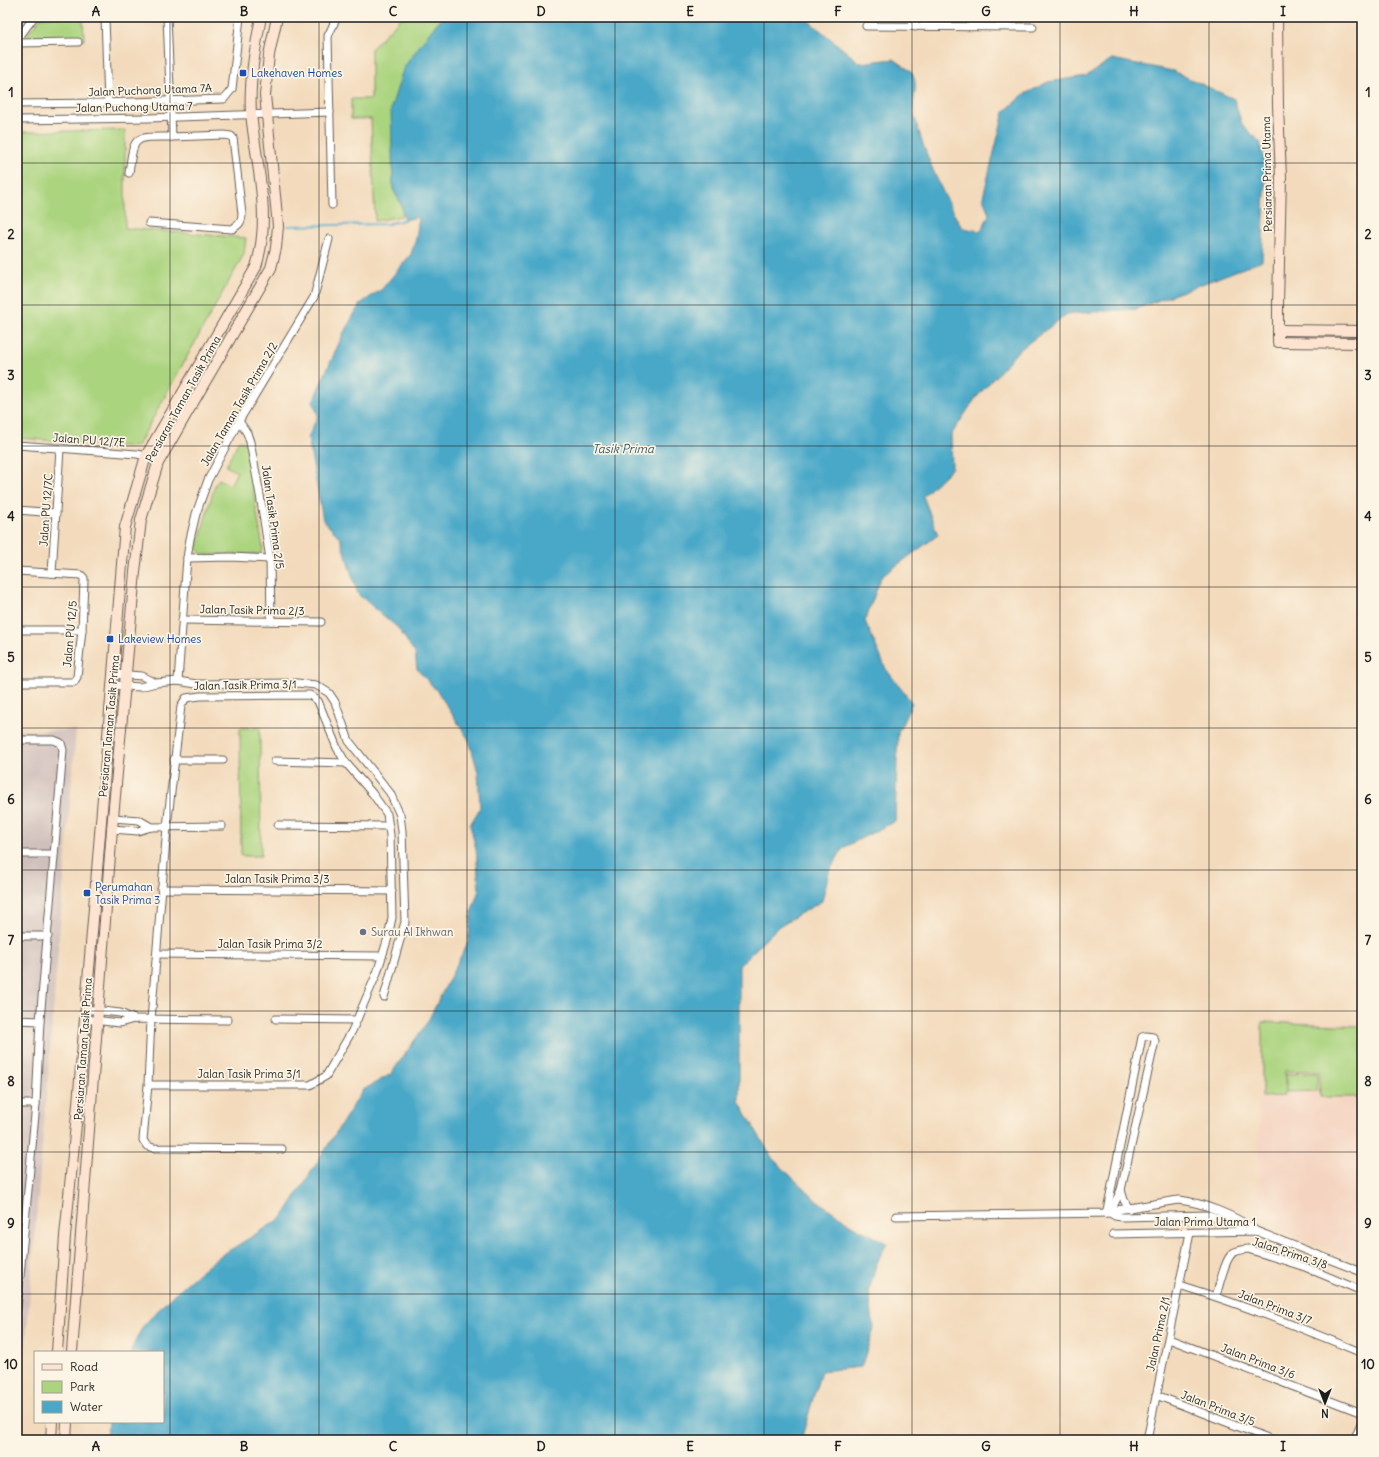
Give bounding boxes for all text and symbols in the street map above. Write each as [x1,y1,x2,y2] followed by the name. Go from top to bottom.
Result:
[92,3,101,20] text: A
[240,3,249,20] text: B
[389,3,398,20] text: C
[536,3,546,20] text: D
[686,3,694,20] text: E
[834,3,842,20] text: F
[981,3,991,20] text: G
[1129,3,1139,20] text: H
[1280,3,1286,20] text: I
[251,66,342,80] place label: Lakehaven Homes
[238,68,248,78] marker: Lakehaven Homes
[88,81,212,99] street label: Jalan Puchong Utama 7A
[8,84,14,101] text: 1
[1365,84,1371,101] text: 1
[75,99,193,115] street label: Jalan Puchong Utama 7
[1259,116,1275,232] street label: Persiaran Prima Utama
[7,226,15,243] text: 2
[1364,226,1372,243] text: 2
[142,333,224,465] street label: Persiaran Taman Tasik Prima
[198,339,280,469] street label: Jalan Taman Tasik Prima 2/2
[7,367,15,384] text: 3
[1364,367,1372,384] text: 3
[52,430,126,450] street label: Jalan PU 12/7E
[592,441,655,456] water label: Tasik Prima
[259,464,287,570] street label: Jalan Tasik Prima 2/5
[36,473,56,547] street label: Jalan PU 12/7C
[7,508,15,525] text: 4
[1364,508,1372,525] text: 4
[60,600,80,668] street label: Jalan PU 12/5
[199,602,305,618] street label: Jalan Tasik Prima 2/3
[118,632,201,646] place label: Lakeview Homes
[105,634,115,644] marker: Lakeview Homes
[7,649,15,666] text: 5
[1364,649,1372,666] text: 5
[96,654,122,798] street label: Persiaran Taman Tasik Prima
[193,677,297,693] street label: Jalan Tasik Prima 3/1
[7,791,15,808] text: 6
[1364,791,1372,808] text: 6
[224,872,330,886] street label: Jalan Tasik Prima 3/3
[95,880,160,907] place label: Perumahan Tasik Prima 3
[82,888,92,898] marker: Perumahan Tasik Prima 3
[371,925,453,939] place label: Surau Al Ikhwan
[358,927,368,937] marker: Surau Al Ikhwan
[8,932,15,949] text: 7
[1365,932,1372,949] text: 7
[218,937,322,951] street label: Jalan Tasik Prima 3/2
[71,977,95,1121] street label: Persiaran Taman Tasik Prima
[197,1067,301,1081] street label: Jalan Tasik Prima 3/1
[7,1073,15,1090] text: 8
[1364,1073,1372,1090] text: 8
[7,1215,15,1232] text: 9
[1154,1215,1256,1229] street label: Jalan Prima Utama 1
[1364,1215,1372,1232] text: 9
[1251,1234,1329,1272] street label: Jalan Prima 3/8
[1236,1287,1314,1328] street label: Jalan Prima 3/7
[1143,1295,1173,1373] street label: Jalan Prima 2/1
[1219,1340,1297,1382] street label: Jalan Prima 3/6
[34,1351,164,1423] legend
[4,1356,18,1373] text: 10
[1361,1356,1375,1373] text: 10
[70,1359,98,1374] text: Road
[70,1379,95,1394] text: Park
[1305,1383,1345,1423] north arrow
[1179,1387,1257,1429] street label: Jalan Prima 3/5
[70,1399,103,1414] text: Water
[1321,1406,1329,1420] text: N
[92,1438,101,1455] text: A
[240,1438,249,1455] text: B
[389,1438,398,1455] text: C
[536,1438,546,1455] text: D
[686,1438,694,1455] text: E
[834,1438,842,1455] text: F
[981,1438,991,1455] text: G
[1129,1438,1139,1455] text: H
[1280,1438,1286,1455] text: I

